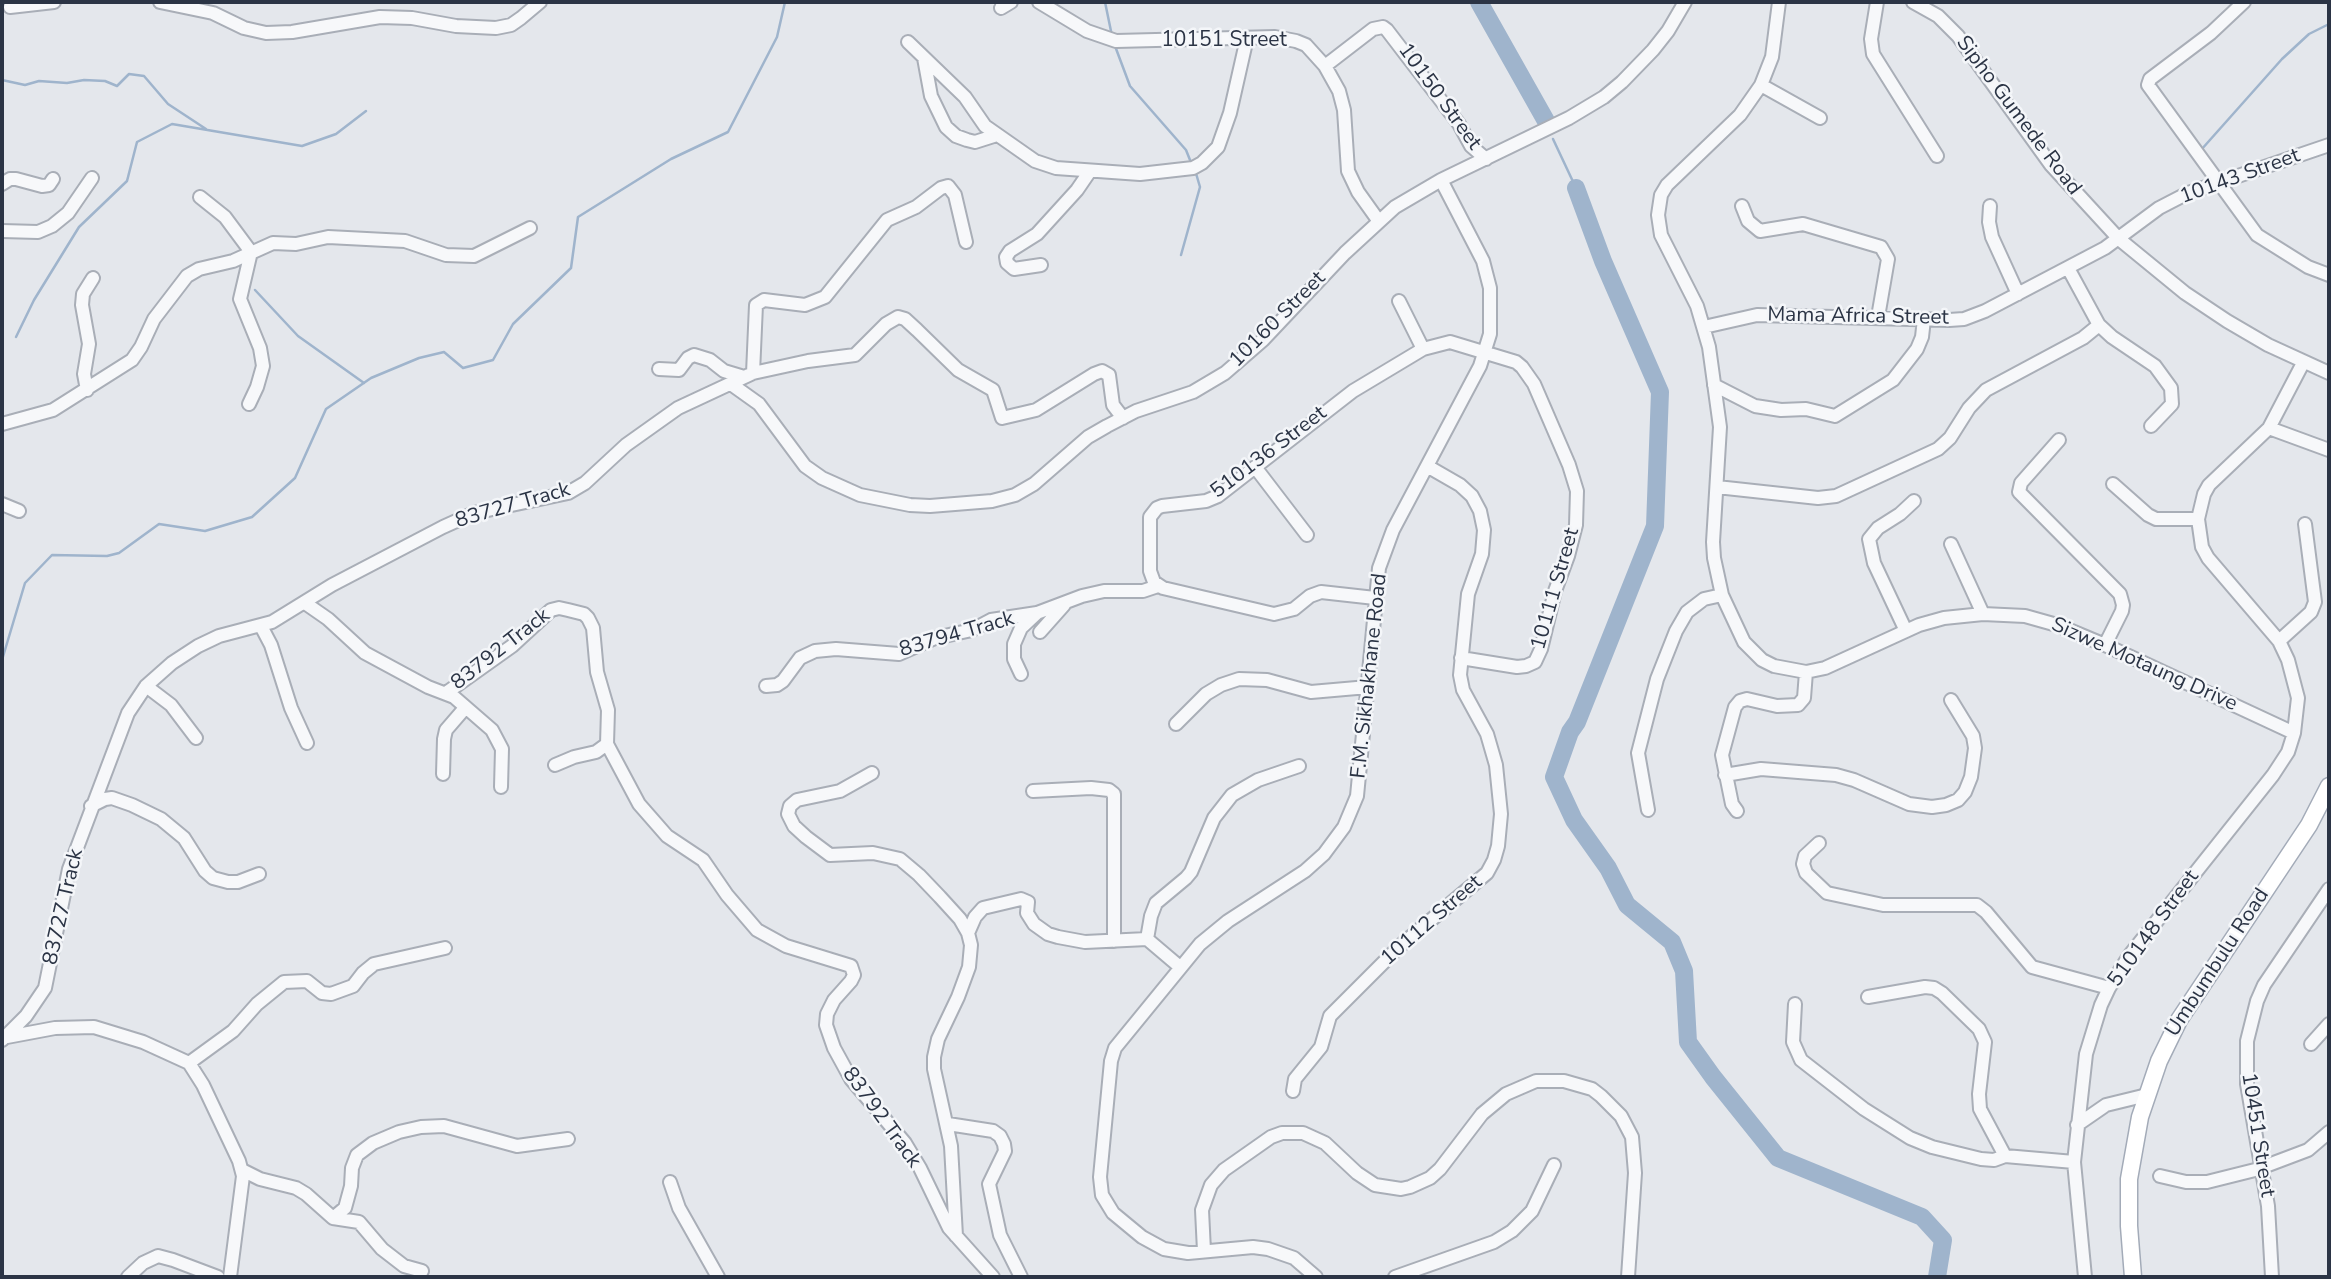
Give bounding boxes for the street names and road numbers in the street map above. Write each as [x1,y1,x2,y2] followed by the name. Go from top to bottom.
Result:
[1161,28,1287,54] street label: 10151 Street
[1950,31,2086,201] street label: Sipho Gumede Road
[1392,39,1486,155] street label: 10150 Street
[2177,144,2303,210] street label: 10143 Street
[1225,267,1331,373] street label: 10160 Street
[1767,303,1949,331] street label: Mama Africa Street
[1206,401,1332,505] street label: 510136 Street
[453,478,573,534] street label: 83727 Track
[1527,525,1585,653] street label: 10111 Street
[1347,572,1393,780] street label: F.M. Sikhakhane Road
[447,604,555,696] street label: 83792 Track
[897,607,1017,663] street label: 83794 Track
[2047,613,2241,717] street label: Sizwe Motaung Drive
[38,847,90,967] street label: 83727 Track
[2103,866,2205,992] street label: 510148 Street
[1376,870,1488,972] street label: 10112 Street
[2161,884,2275,1042] street label: Umbumbulu Road
[836,1063,926,1173] street label: 83792 Track
[2235,1071,2279,1199] street label: 10451 Street

